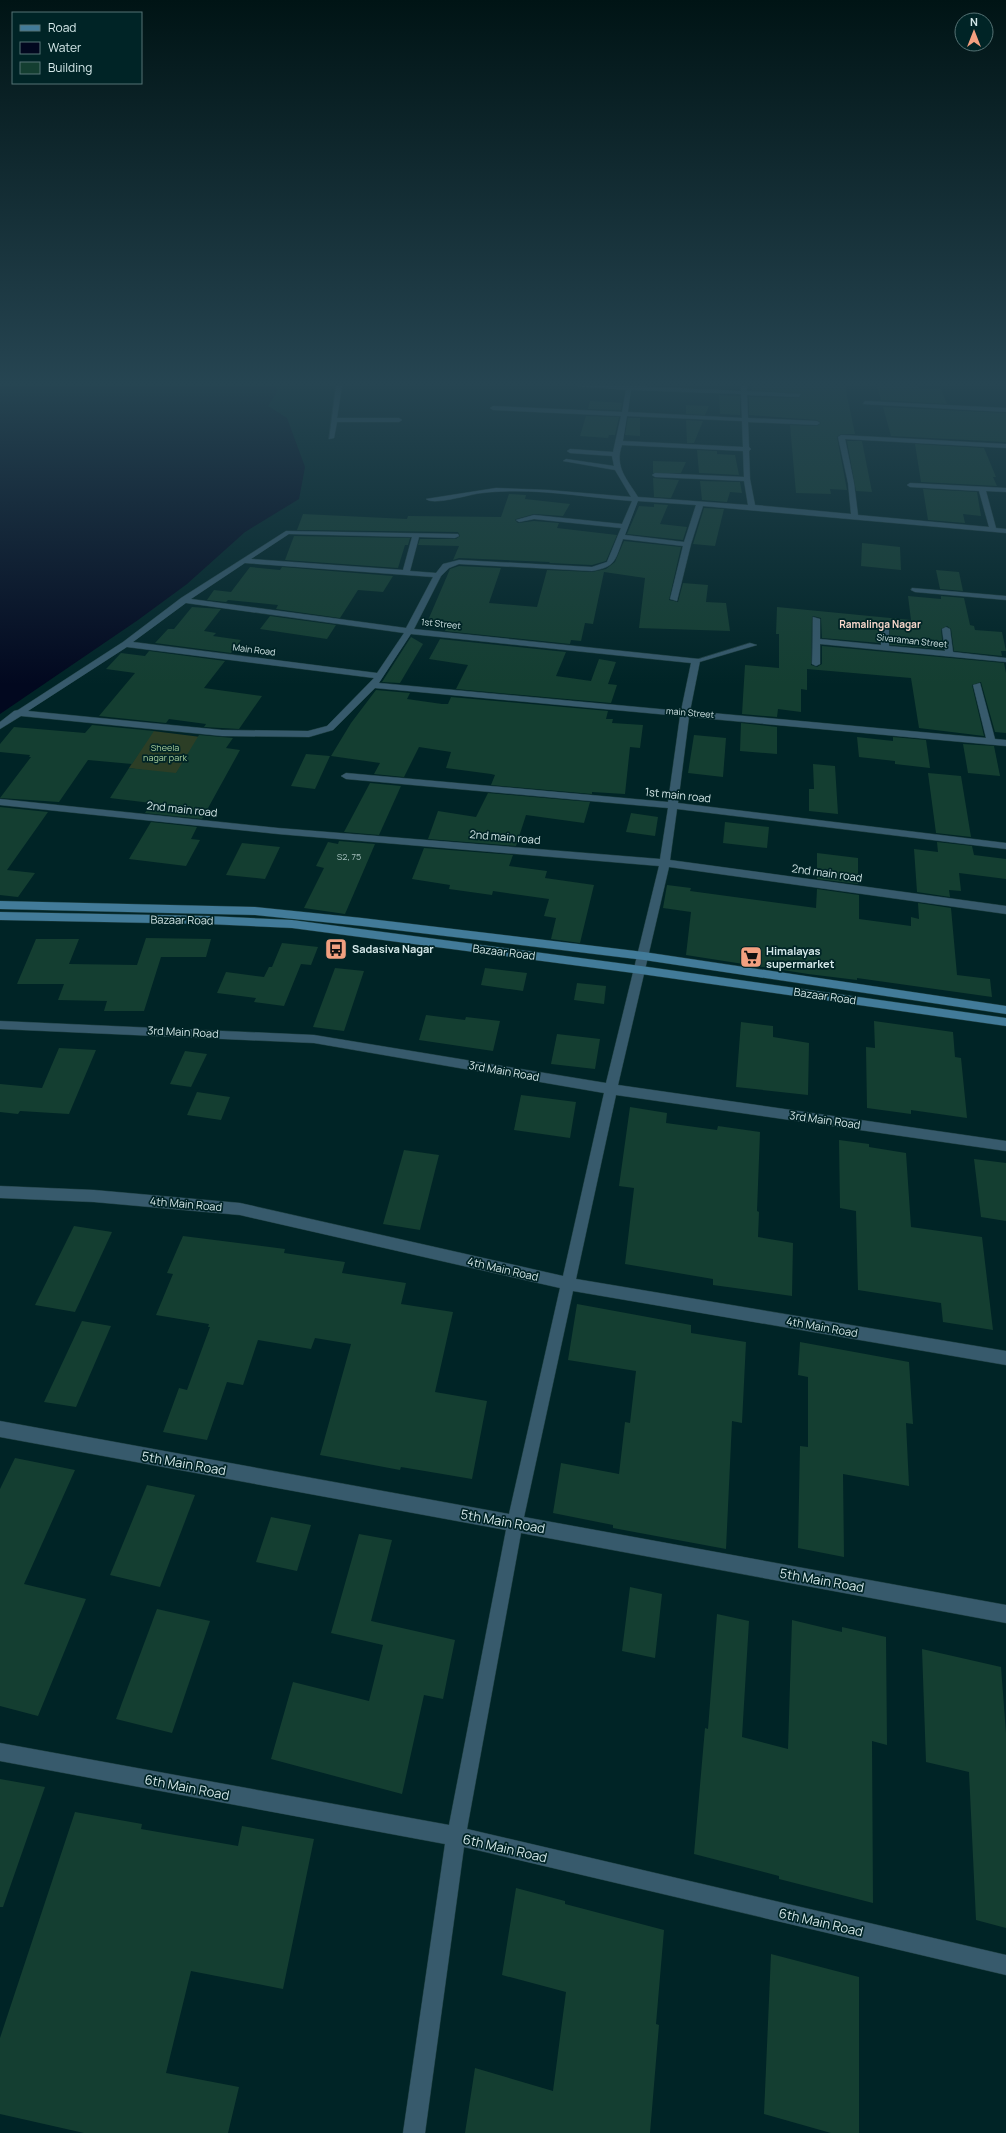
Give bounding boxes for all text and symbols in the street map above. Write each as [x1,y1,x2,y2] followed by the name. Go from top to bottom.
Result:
[12,12,142,84] legend
[954,12,994,52] north arrow
[970,14,978,29] text: N
[48,19,76,36] text: Road
[48,39,82,56] text: Water
[48,59,92,76] text: Building
[420,615,462,632] street label: 1st Street
[839,617,921,631] district label: Ramalinga Nagar
[876,630,949,651] street label: Sivaraman Street
[232,640,276,659] street label: Main Road
[665,704,715,721] street label: main Street
[143,741,187,764] park label: Sheela nagar park
[644,784,712,805] street label: 1st main road
[146,797,218,820] street label: 2nd main road
[469,826,541,847] street label: 2nd main road
[337,850,361,863] house number: S2, 75
[791,860,863,885] street label: 2nd main road
[150,911,214,928] street label: Bazaar Road
[323,936,349,962] bus stop icon: Sadasiva Nagar
[472,940,536,963] street label: Bazaar Road
[352,941,434,956] place label: Sadasiva Nagar
[766,943,835,971] place label: Himalayas supermarket
[738,944,764,970] supermarket icon: Himalayas supermarket
[793,984,857,1007] street label: Bazaar Road
[147,1022,219,1041] street label: 3rd Main Road
[468,1057,541,1084] street label: 3rd Main Road
[789,1107,861,1132] street label: 3rd Main Road
[149,1193,223,1214] street label: 4th Main Road
[466,1253,540,1284] street label: 4th Main Road
[785,1313,859,1340] street label: 4th Main Road
[140,1447,228,1479] street label: 5th Main Road
[459,1505,547,1537] street label: 5th Main Road
[778,1564,866,1596] street label: 5th Main Road
[143,1770,231,1804] street label: 6th Main Road
[461,1830,549,1866] street label: 6th Main Road
[777,1904,865,1940] street label: 6th Main Road

